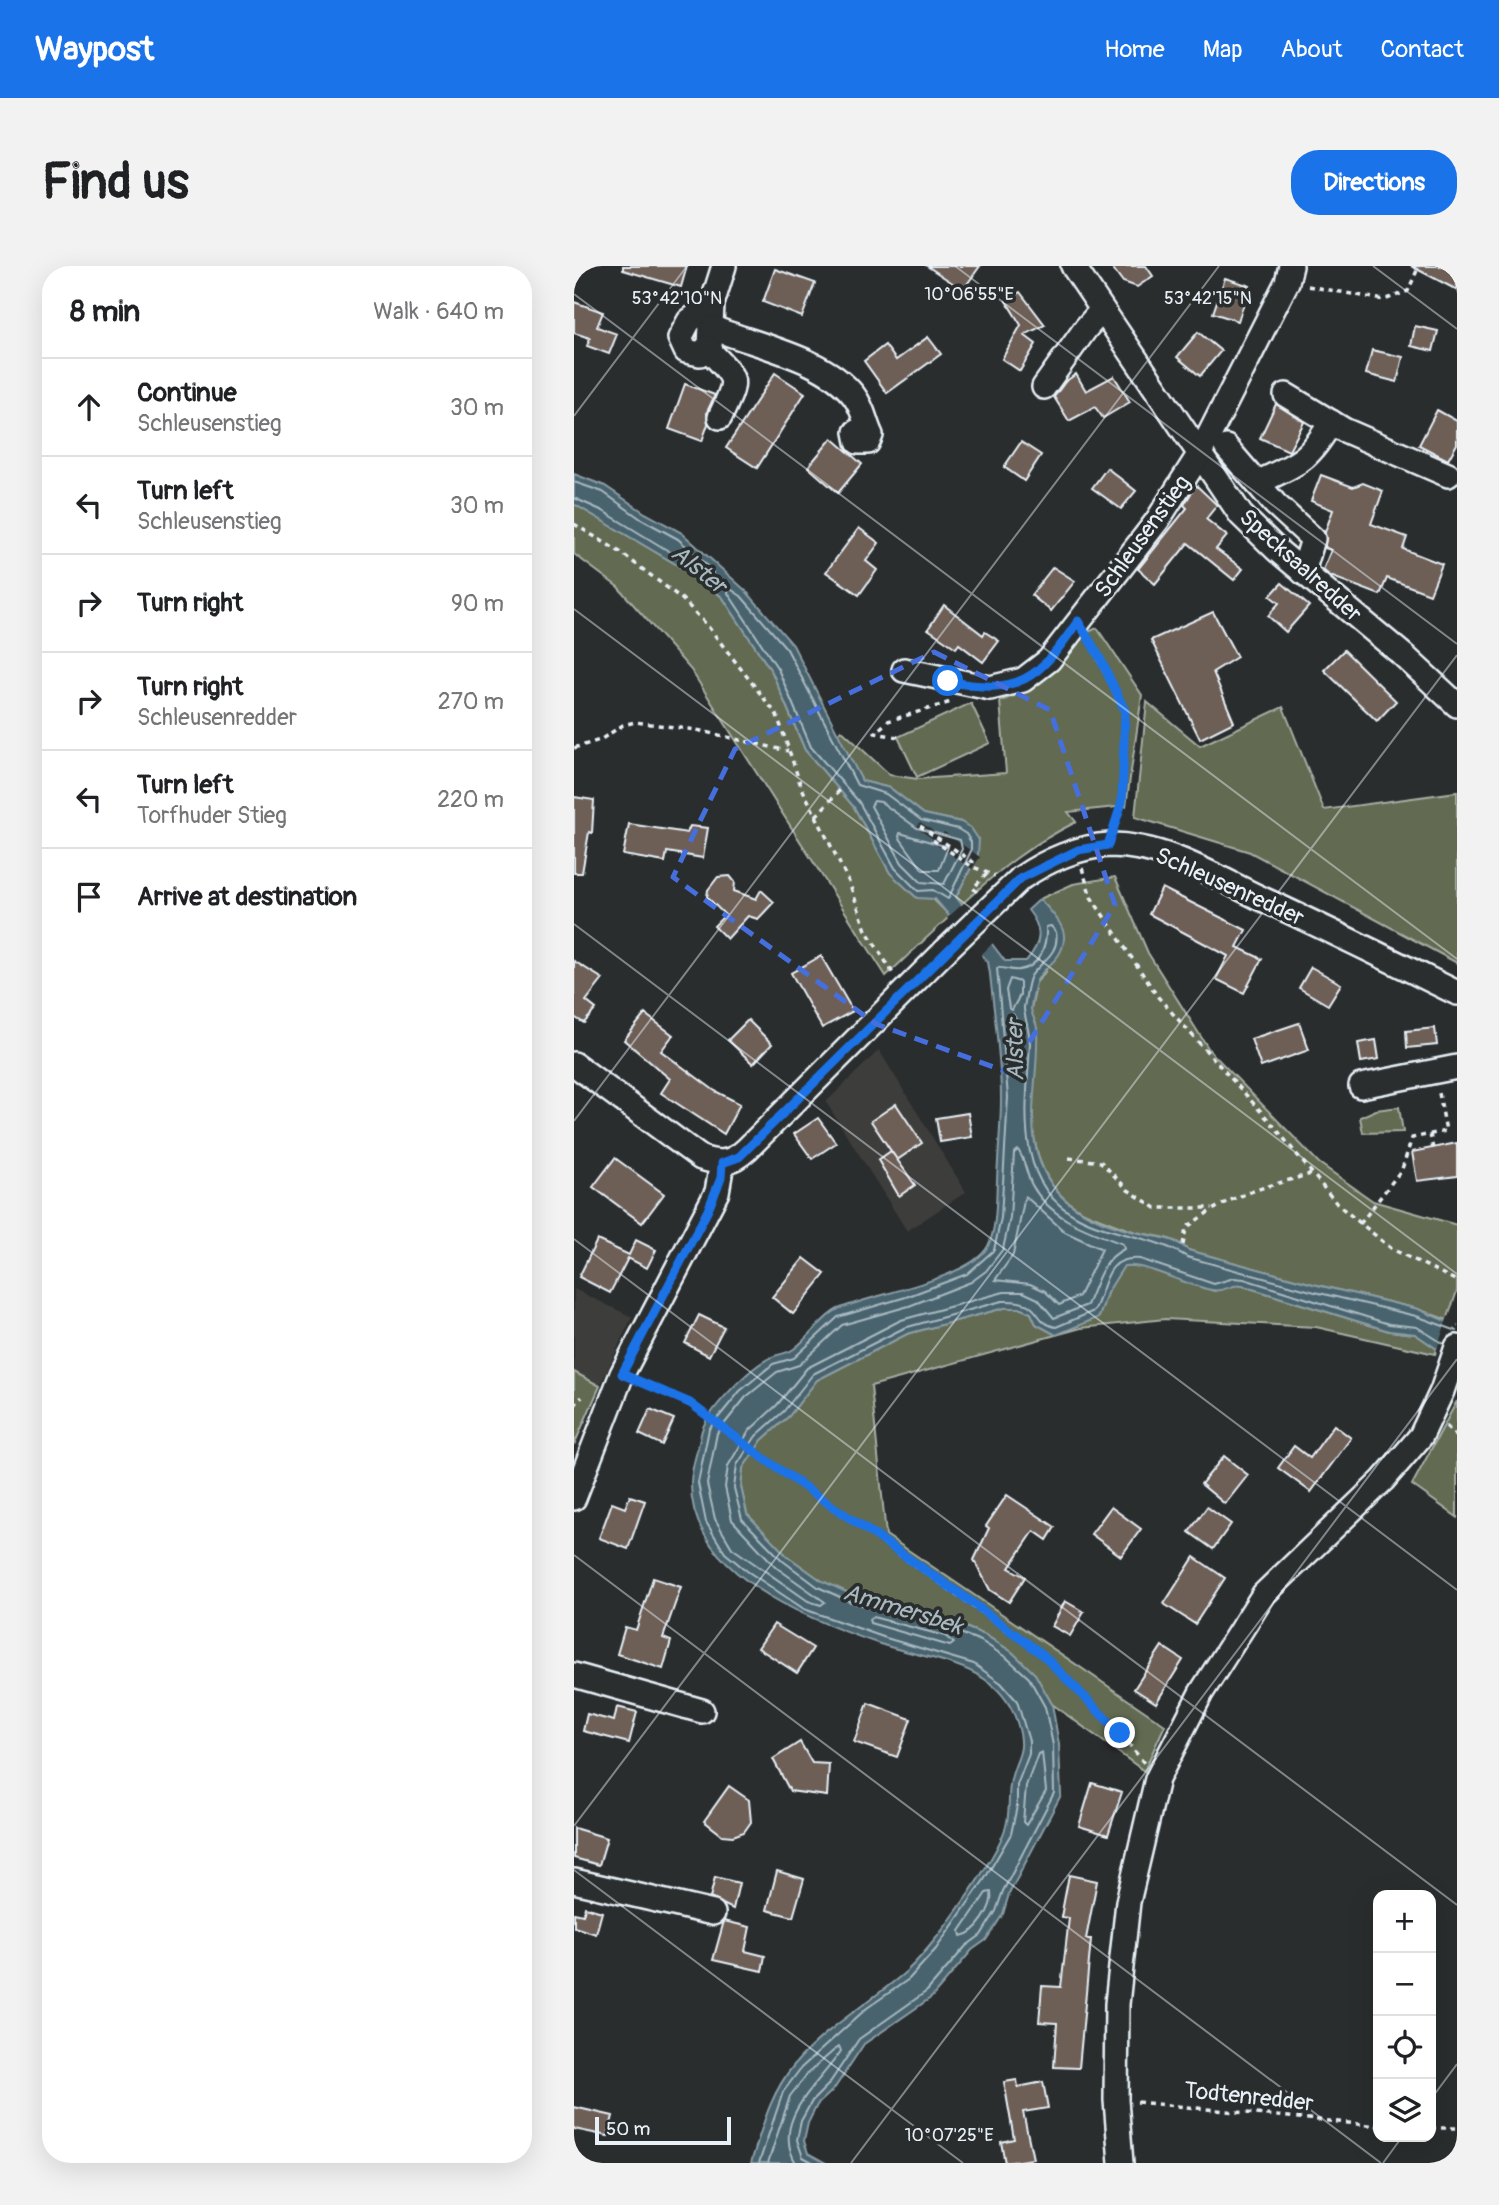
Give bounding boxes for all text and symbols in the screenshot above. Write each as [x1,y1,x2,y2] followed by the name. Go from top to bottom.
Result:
[35,29,154,70] text: Waypost
[1104,35,1165,64] text: Home
[1203,35,1243,64] text: Map
[1281,35,1343,64] text: About
[1381,35,1464,64] text: Contact
[1291,150,1457,215] button: Directions
[42,152,189,213] text: Find us
[924,283,1014,306] text: 10°06'55"E
[632,287,722,310] text: 53°42'10"N
[1164,287,1252,310] text: 53°42'15"N
[70,293,140,330] text: 8 min
[373,297,504,326] text: Walk · 640 m
[137,377,237,409] text: Continue
[70,388,108,426] icon: ahead
[450,393,504,422] text: 30 m
[137,409,282,438] text: Schleusenstieg
[1088,469,1197,603] street label: Schleusenstieg
[137,475,233,507] text: Turn left
[70,486,108,524] icon: left
[450,491,504,520] text: 30 m
[1233,503,1368,628] street label: Specksaalredder
[137,507,282,536] text: Schleusenstieg
[665,539,735,602] water label: Alster
[70,584,108,622] icon: right
[137,587,243,619] text: Turn right
[451,589,504,618] text: 90 m
[932,665,963,696] route start
[137,671,243,703] text: Turn right
[70,682,108,720] icon: right
[438,687,504,716] text: 270 m
[137,703,297,732] text: Schleusenredder
[137,769,233,801] text: Turn left
[70,780,108,818] icon: left
[437,785,504,814] text: 220 m
[137,801,287,830] text: Torfhuder Stieg
[1151,841,1309,932] street label: Schleusenredder
[70,878,108,916] icon: arrive
[137,881,357,913] text: Arrive at destination
[1000,1015,1031,1081] water label: Alster
[840,1578,968,1642] water label: Ammersbek
[1104,1717,1135,1748] route end
[1373,1890,1436,2142] map controls
[1373,1890,1436,1953] button: +
[1373,1953,1436,2016] button: −
[1373,2016,1436,2079] button: locate
[1183,2075,1315,2118] street label: Todtenredder
[1373,2079,1436,2142] button: layers
[595,2114,732,2146] scale bar
[606,2117,650,2141] text: 50 m
[904,2124,994,2147] text: 10°07'25"E

